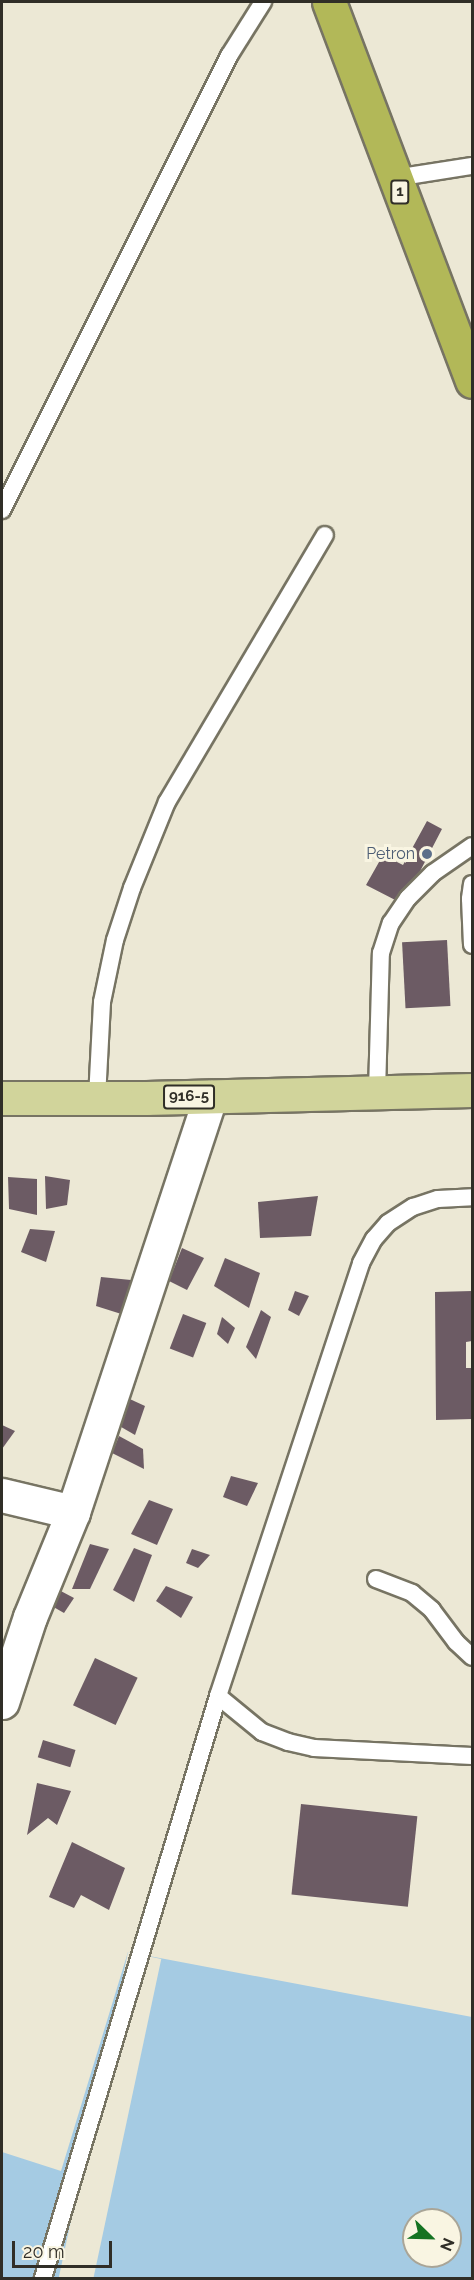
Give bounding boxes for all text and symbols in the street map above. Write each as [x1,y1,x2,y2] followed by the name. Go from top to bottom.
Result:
[390,180,410,204] road number: 1
[366,844,415,864] place label: Petron
[420,847,434,861] marker: Petron
[162,1085,216,1109] road number: 916-5
[402,2208,462,2268] north arrow
[15,2229,116,2267] scale bar
[436,2235,458,2254] text: N
[23,2241,65,2262] text: 20 m

